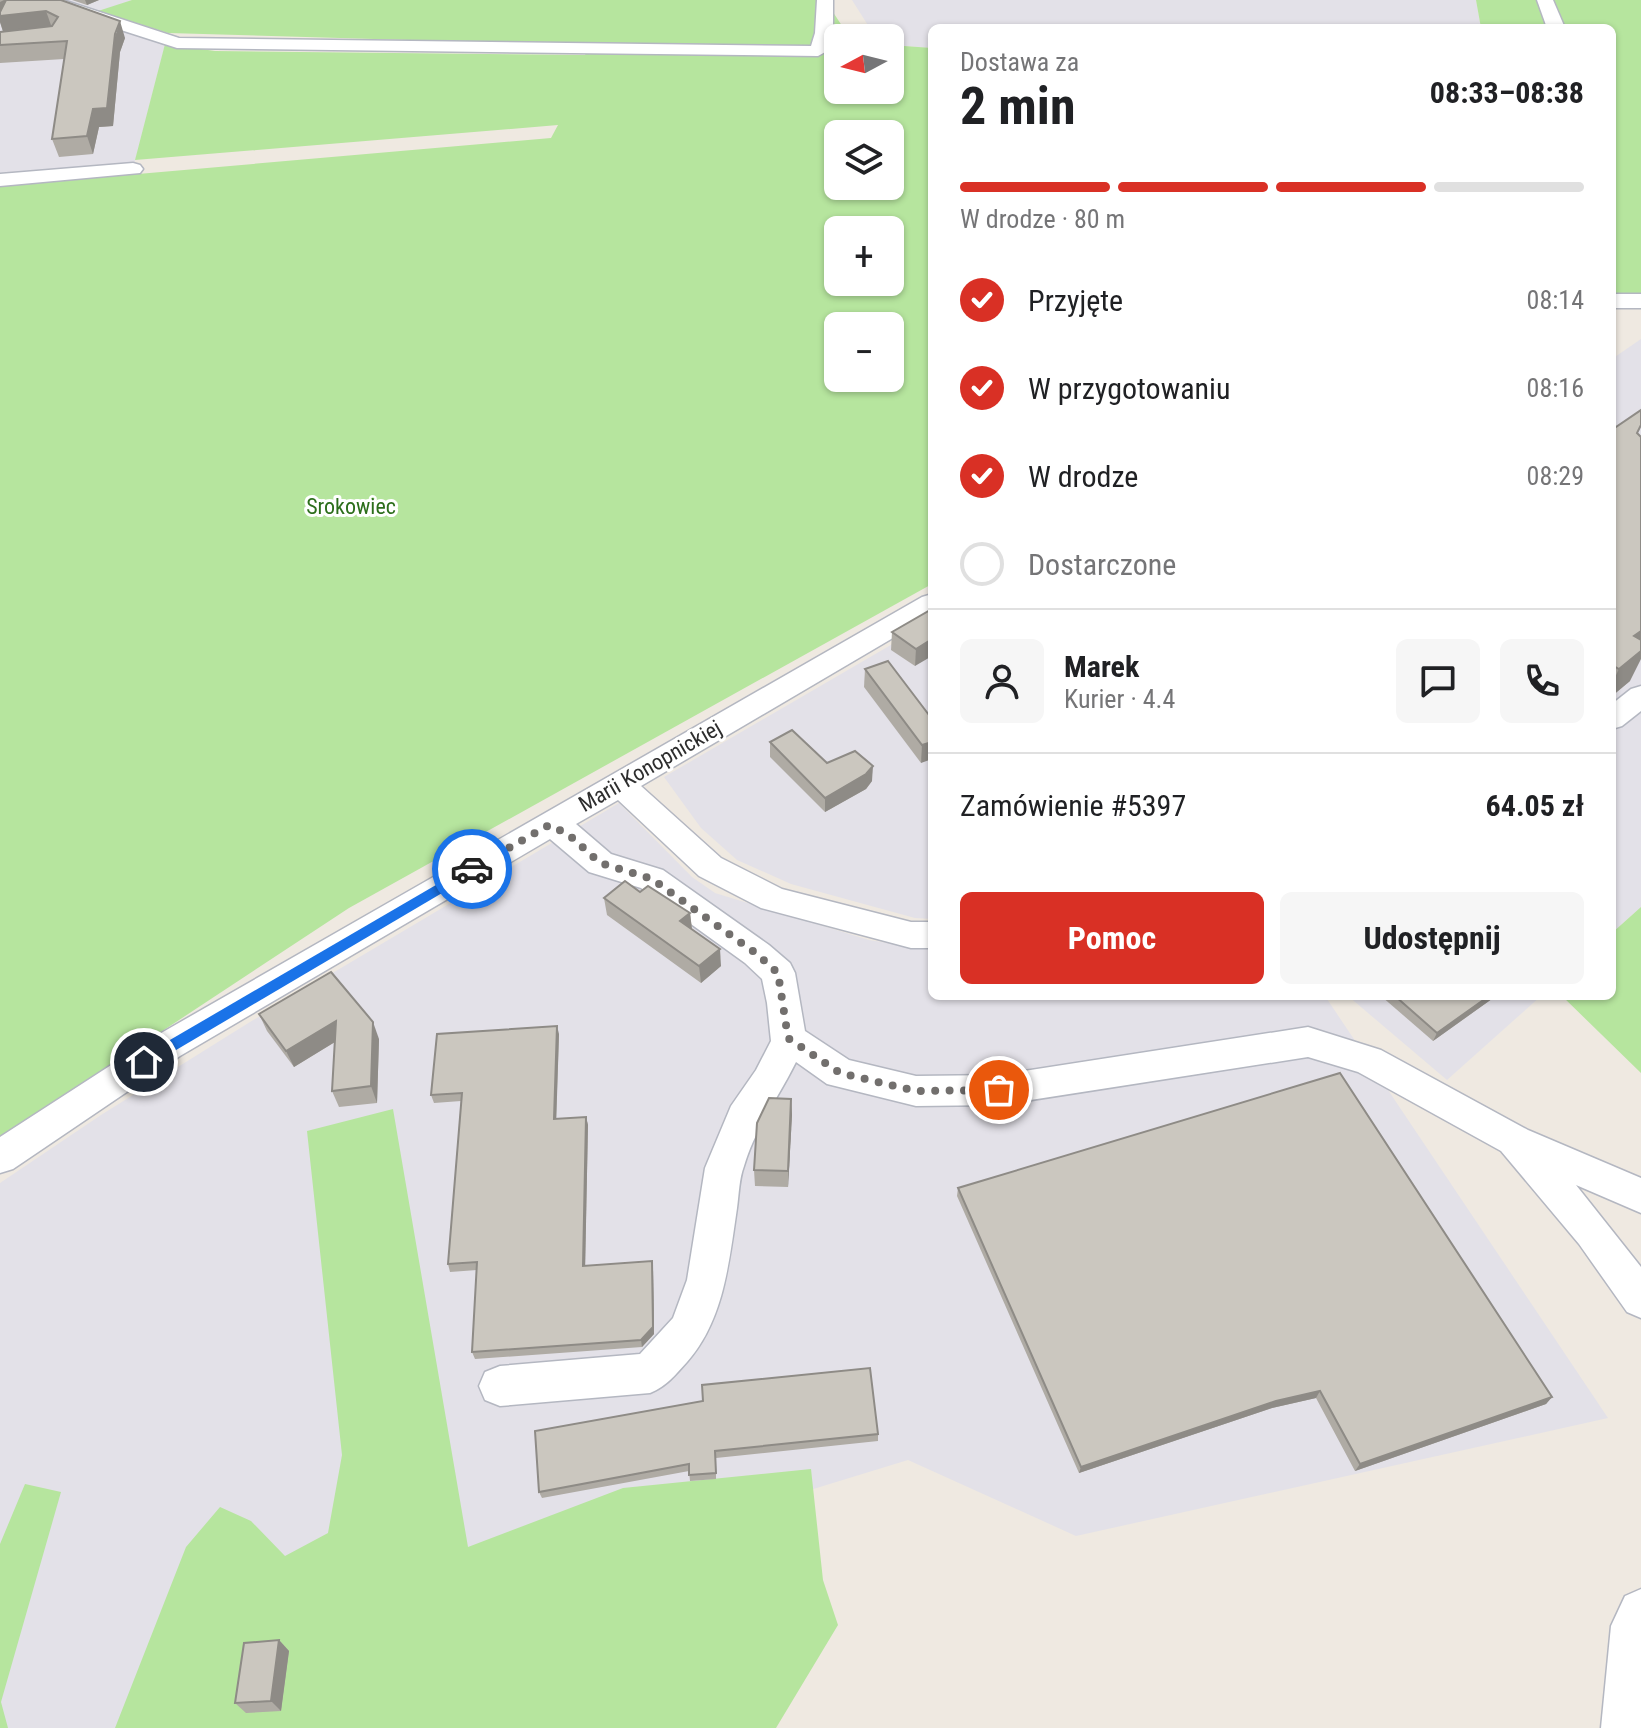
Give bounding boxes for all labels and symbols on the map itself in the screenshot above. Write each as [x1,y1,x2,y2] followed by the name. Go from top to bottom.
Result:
[824,24,904,104] north arrow
[306,494,396,519] park label: Srokowiec
[574,715,726,817] street label: Marii Konopnickiej
[432,829,512,909] courier
[110,1028,178,1096] pin
[965,1056,1033,1124] pin

